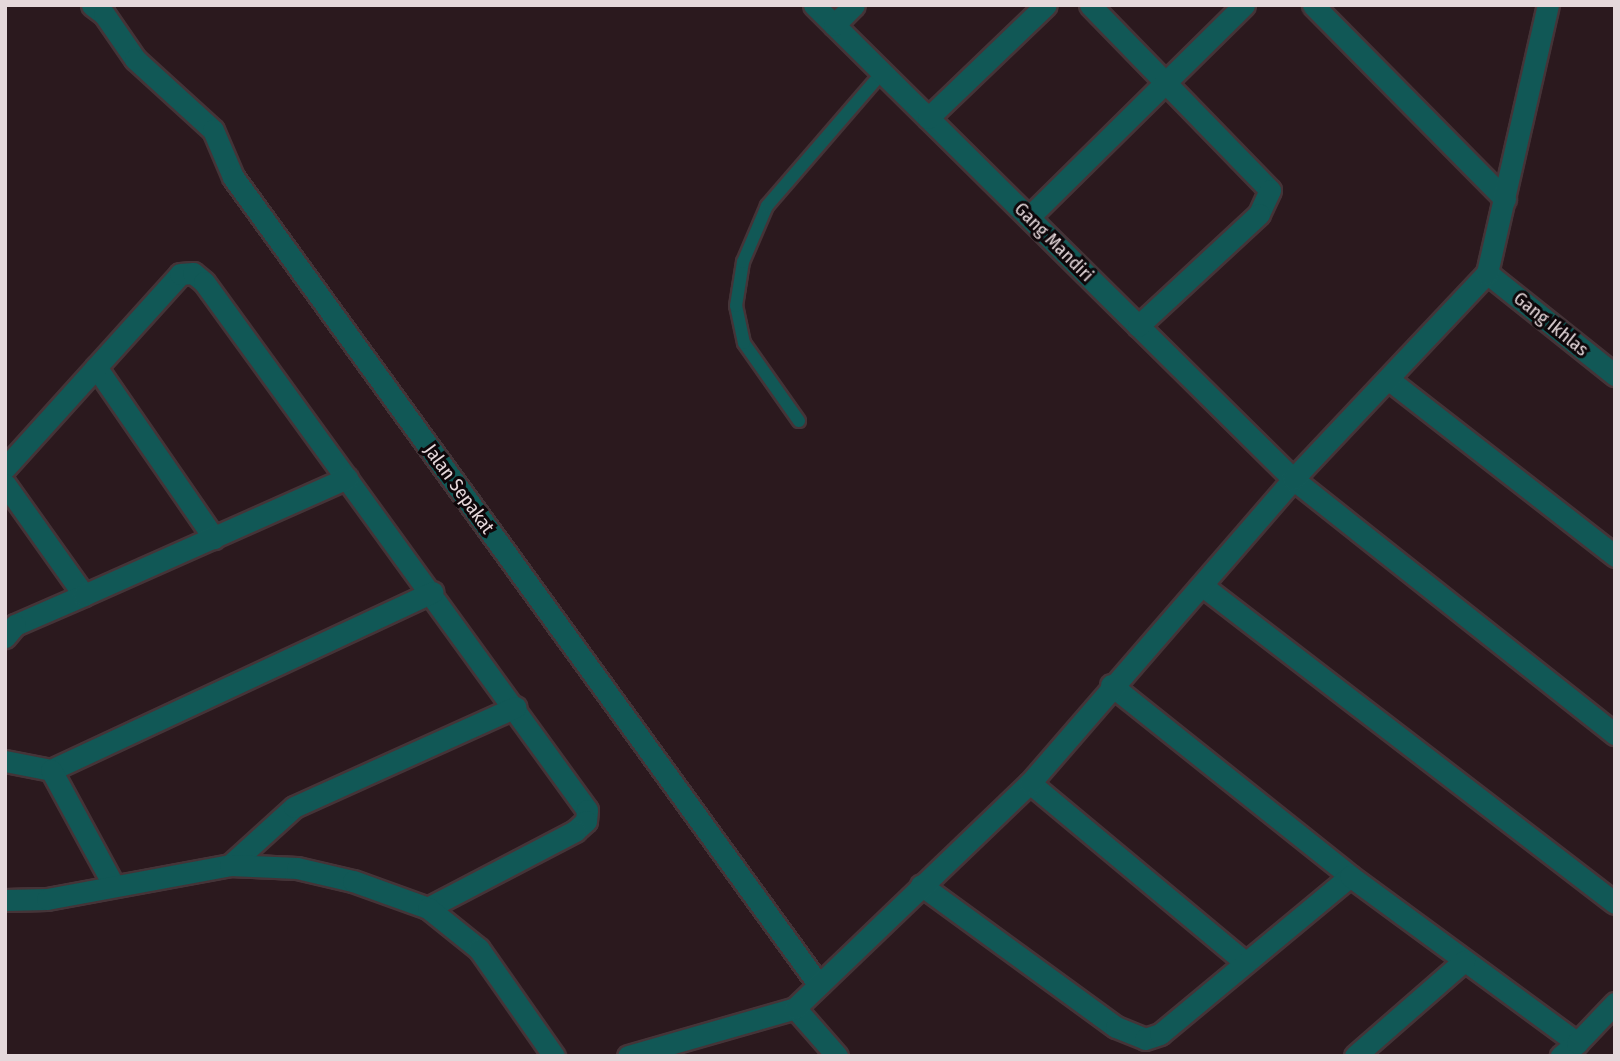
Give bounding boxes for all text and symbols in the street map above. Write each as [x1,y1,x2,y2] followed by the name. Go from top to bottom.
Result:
[1010,198,1098,286] street label: Gang Mandiri
[1509,287,1593,361] street label: Gang Ikhlas
[419,440,499,538] street label: Jalan Sepakat

